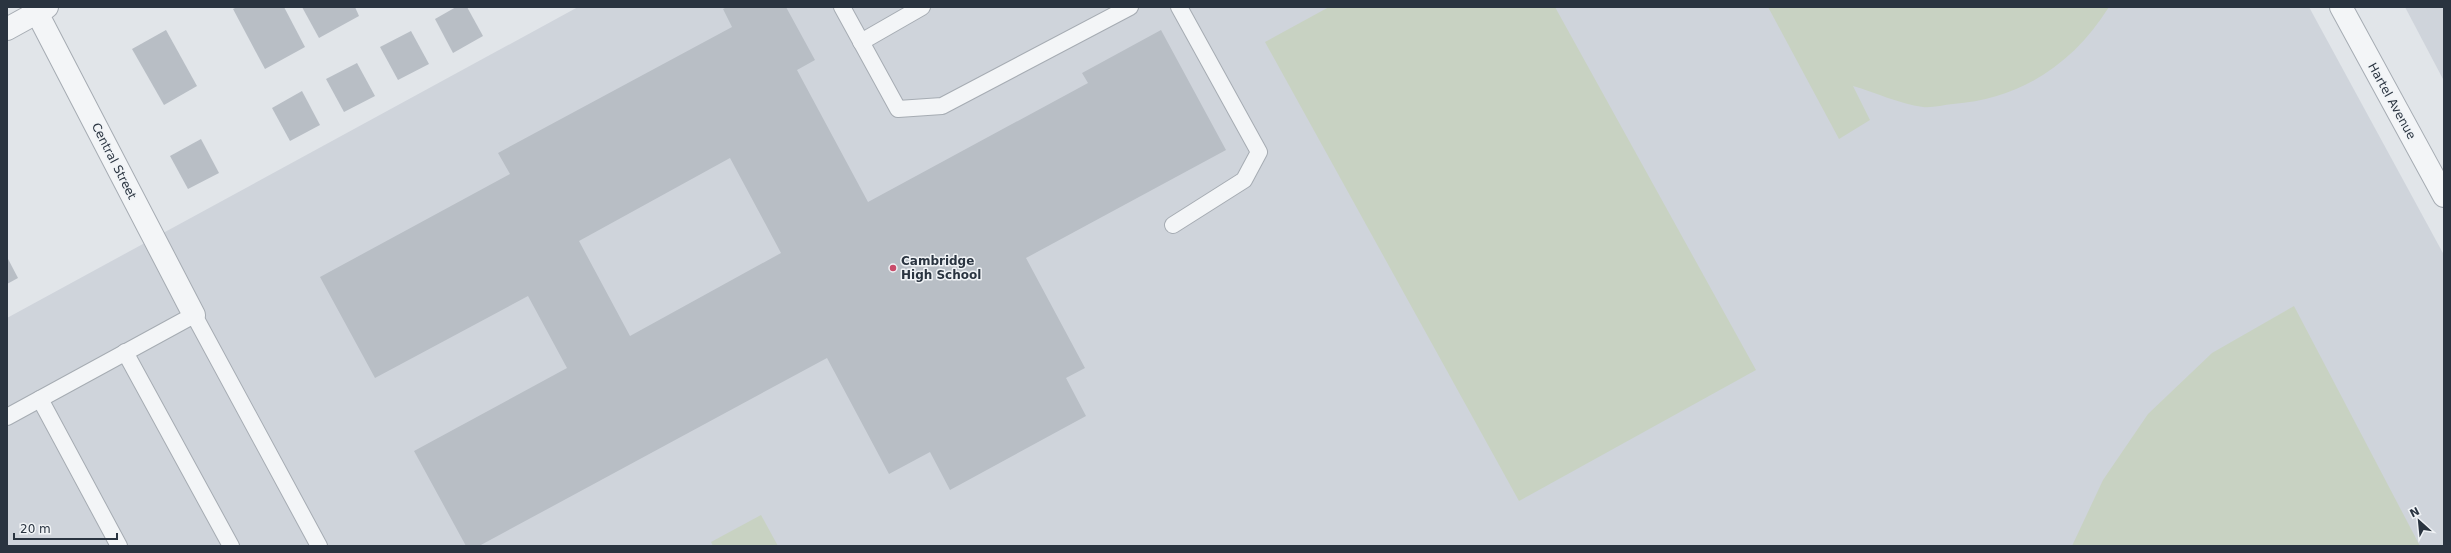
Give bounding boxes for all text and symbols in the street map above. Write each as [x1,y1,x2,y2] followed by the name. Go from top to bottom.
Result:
[2365,60,2419,142] street label: Hartel Avenue
[89,120,139,202] street label: Central Street
[901,254,981,282] place label: Cambridge High School
[888,263,898,273] marker: Cambridge High School
[2399,501,2439,541] north arrow
[2408,505,2422,520] text: N
[14,515,117,541] scale bar
[20,522,51,536] text: 20 m

